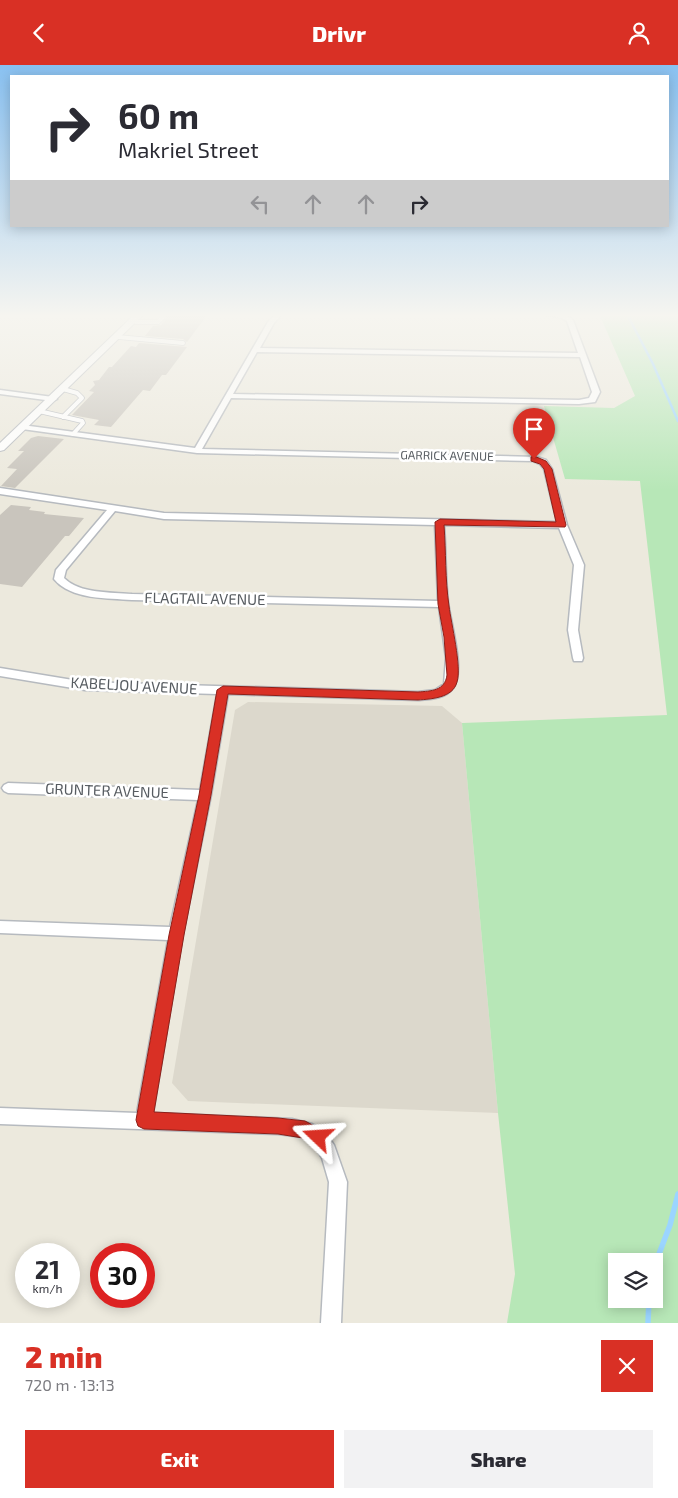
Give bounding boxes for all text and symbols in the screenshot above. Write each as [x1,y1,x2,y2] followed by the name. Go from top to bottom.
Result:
[25,19,53,47] icon: back
[625,19,653,47] icon: person
[312,20,366,46] text: Drivr
[118,94,199,136] text: 60 m
[35,95,100,160] icon: right
[118,136,259,162] text: Makriel Street
[246,190,274,218] icon: left
[299,190,327,218] icon: ahead
[352,190,380,218] icon: ahead
[405,190,433,218] icon: right
[513,408,555,459] pin
[520,415,548,443] icon: arrive
[400,447,494,463] street label: GARRICK AVENUE
[144,588,266,608] street label: FLAGTAIL AVENUE
[70,673,198,697] street label: KABELJOU AVENUE
[45,779,169,801] street label: GRUNTER AVENUE
[291,1110,343,1162] position arrow
[90,1243,155,1308] speed limit sign: 30
[608,1253,663,1308] map controls
[608,1253,663,1308] button: layers
[35,1254,60,1284] text: 21
[33,1281,62,1295] text: km/h
[25,1338,103,1374] text: 2 min
[601,1340,653,1392] button: close
[25,1375,115,1394] text: 720 m · 13:13
[25,1430,334,1488] button: Exit
[344,1430,653,1488] button: Share

